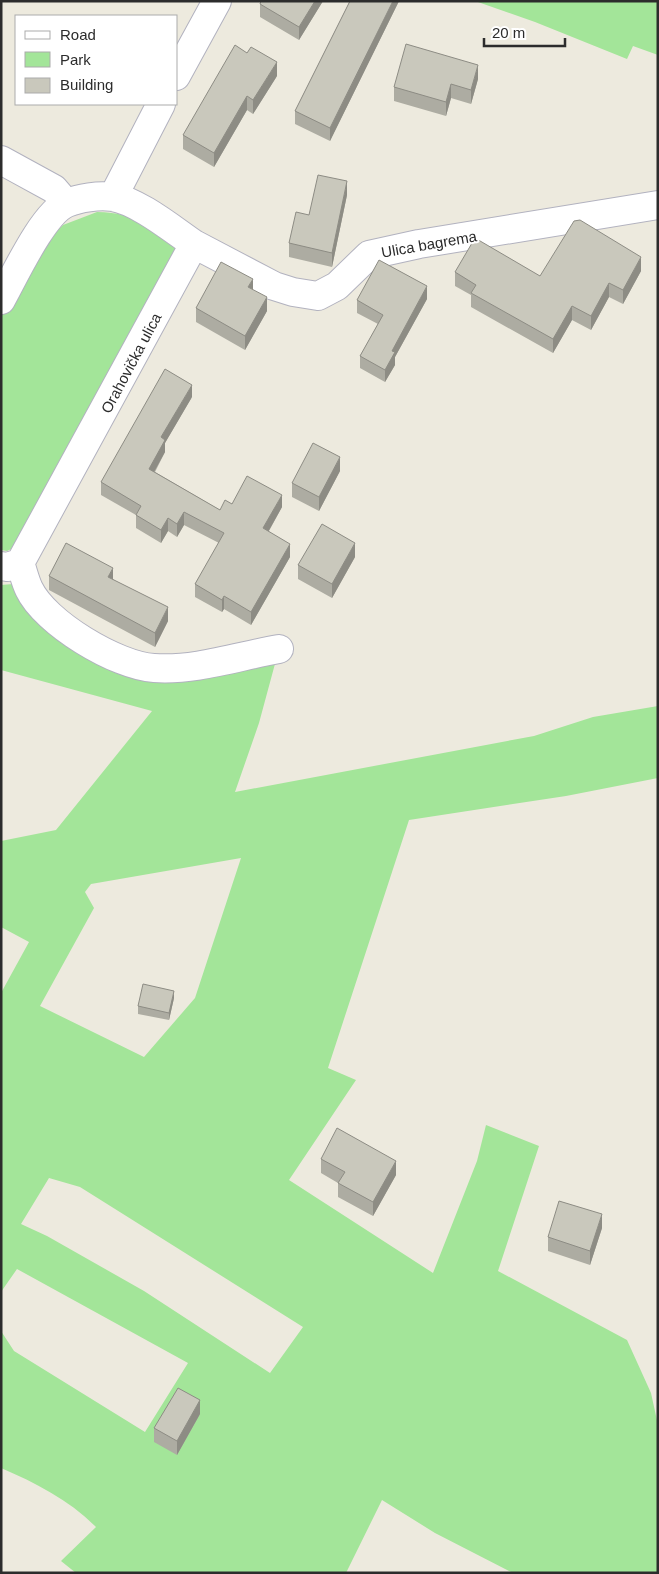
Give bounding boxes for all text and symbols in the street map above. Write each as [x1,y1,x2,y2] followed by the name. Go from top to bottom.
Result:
[15,15,178,105] legend
[484,15,565,47] scale bar
[492,24,525,41] text: 20 m
[60,26,96,43] text: Road
[60,51,91,68] text: Park
[60,76,113,93] text: Building
[380,227,479,261] street label: Ulica bagrema
[97,309,165,416] street label: Orahovička ulica

